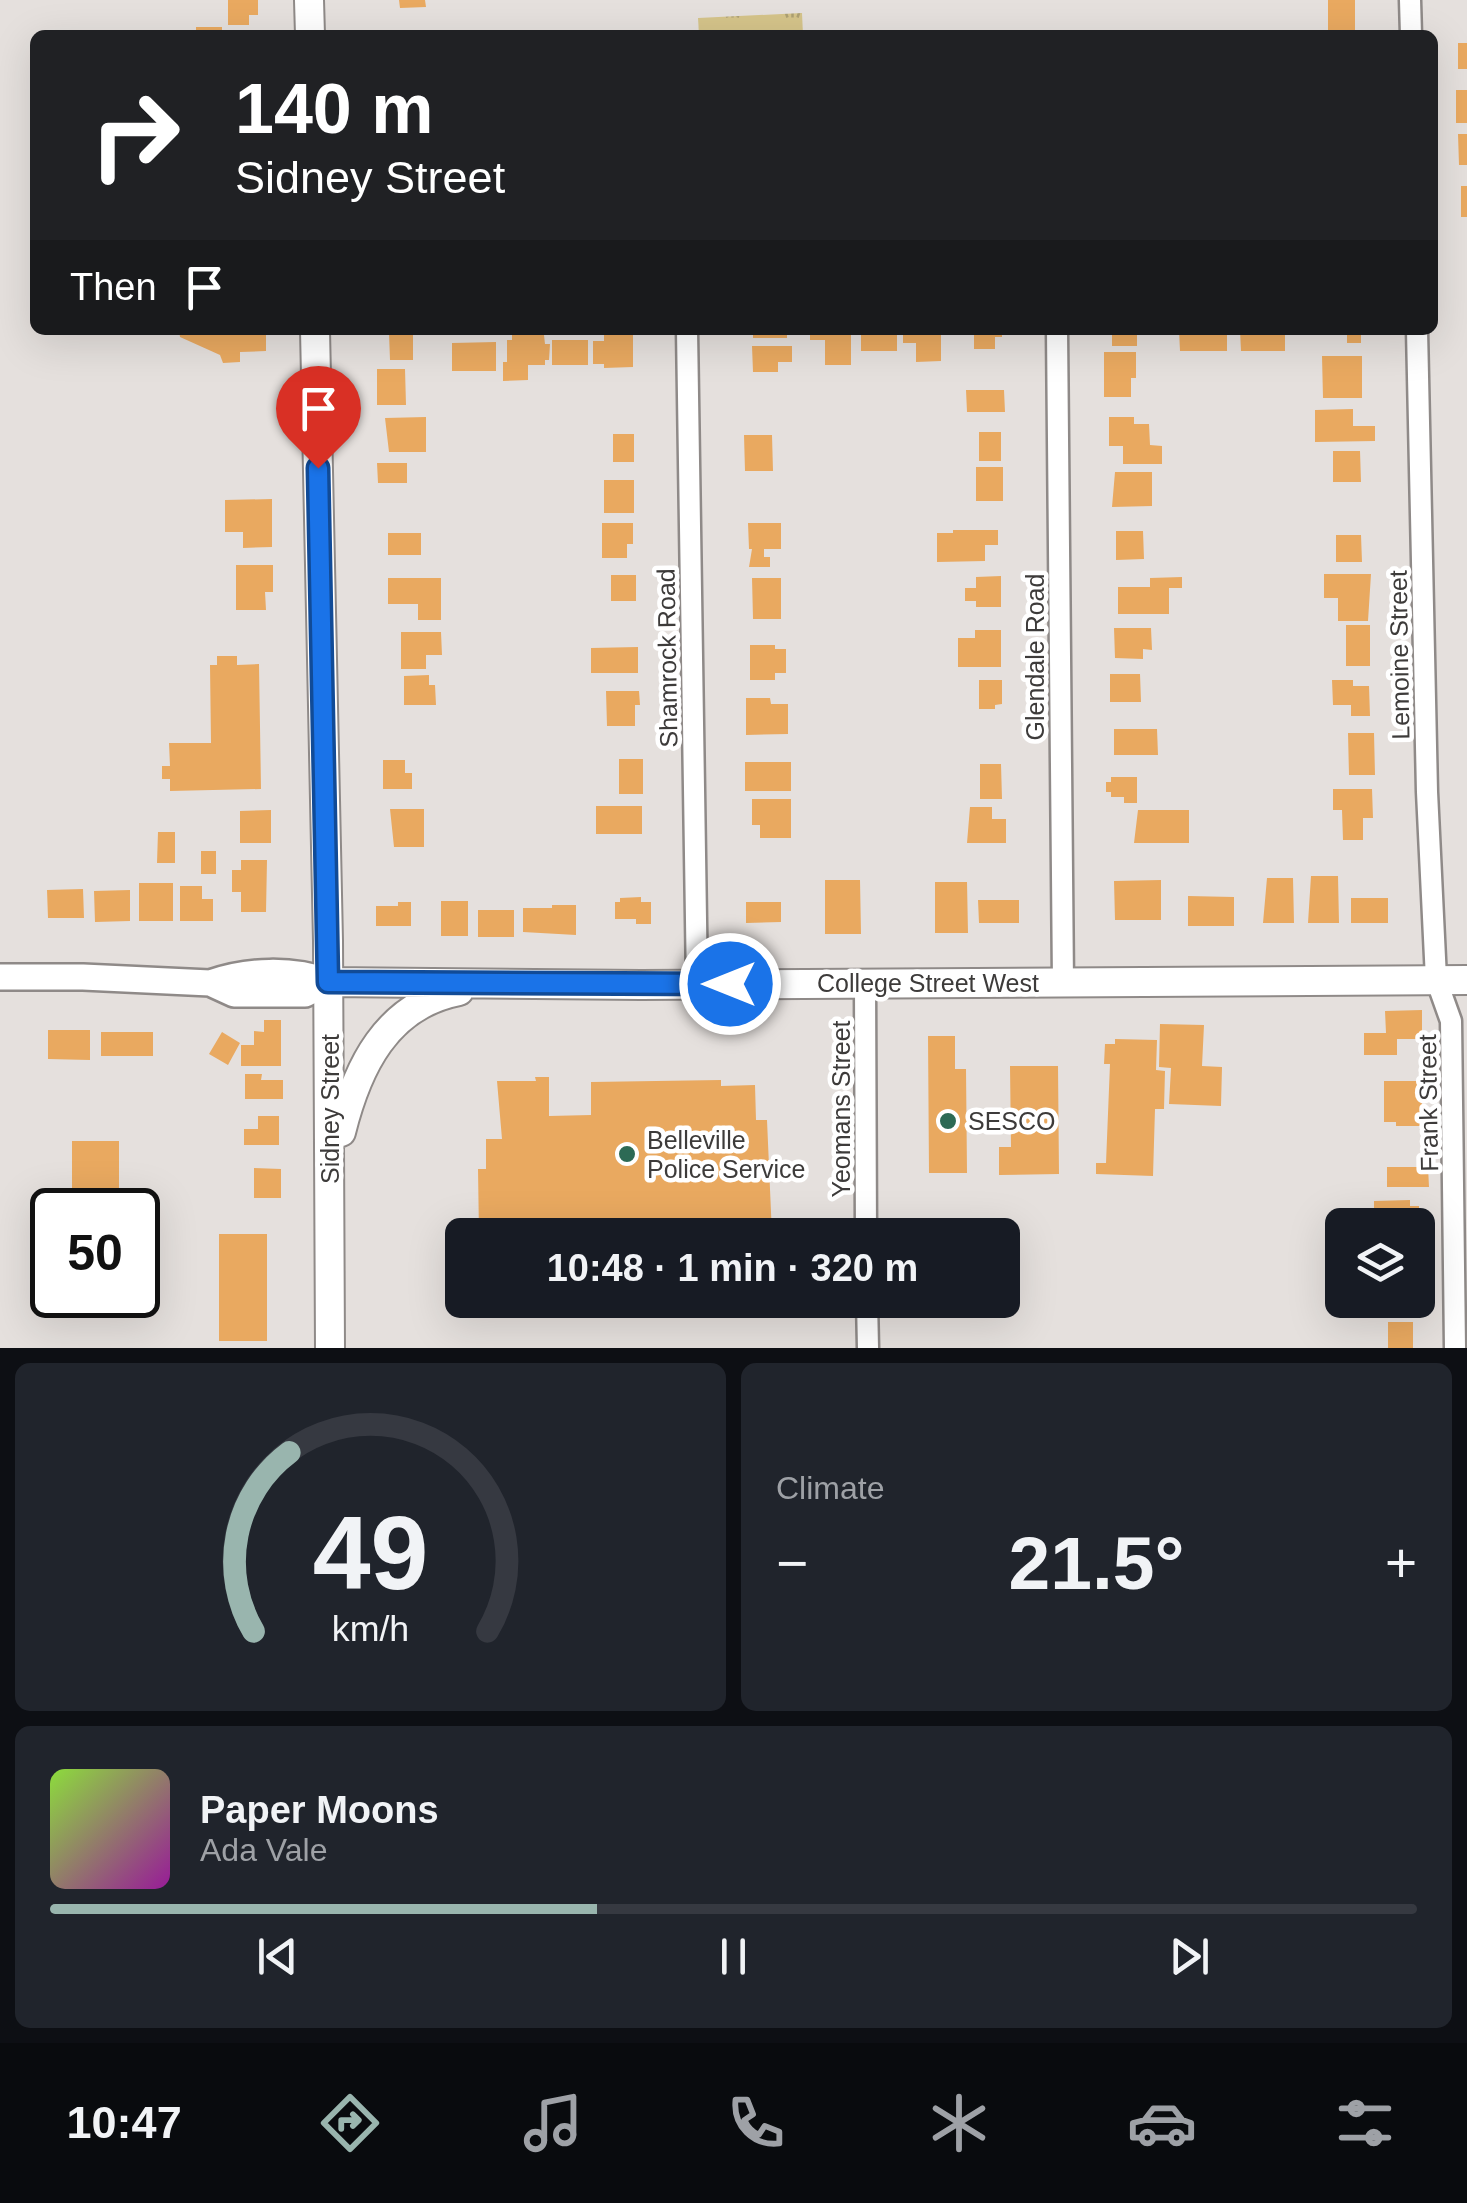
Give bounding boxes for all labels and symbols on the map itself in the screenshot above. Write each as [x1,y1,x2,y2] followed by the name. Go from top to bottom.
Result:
[276,366,361,469] pin
[651,568,683,748] street label: Shamrock Road
[1384,570,1414,740] street label: Lemoine Street
[1021,574,1049,740] street label: Glendale Road
[678,932,782,1036] position arrow
[817,969,1039,997] street label: College Street West
[827,1020,855,1197] street label: Yeomans Street
[316,1034,344,1184] street label: Sidney Street
[1413,1034,1443,1172] street label: Frank Street
[968,1107,1056,1135] place label: SESCO
[937,1110,959,1132] marker: SESCO
[647,1126,805,1183] place label: Belleville Police Service
[616,1143,638,1165] marker: Belleville Police Service
[30,1188,160,1318] speed limit sign: 50

